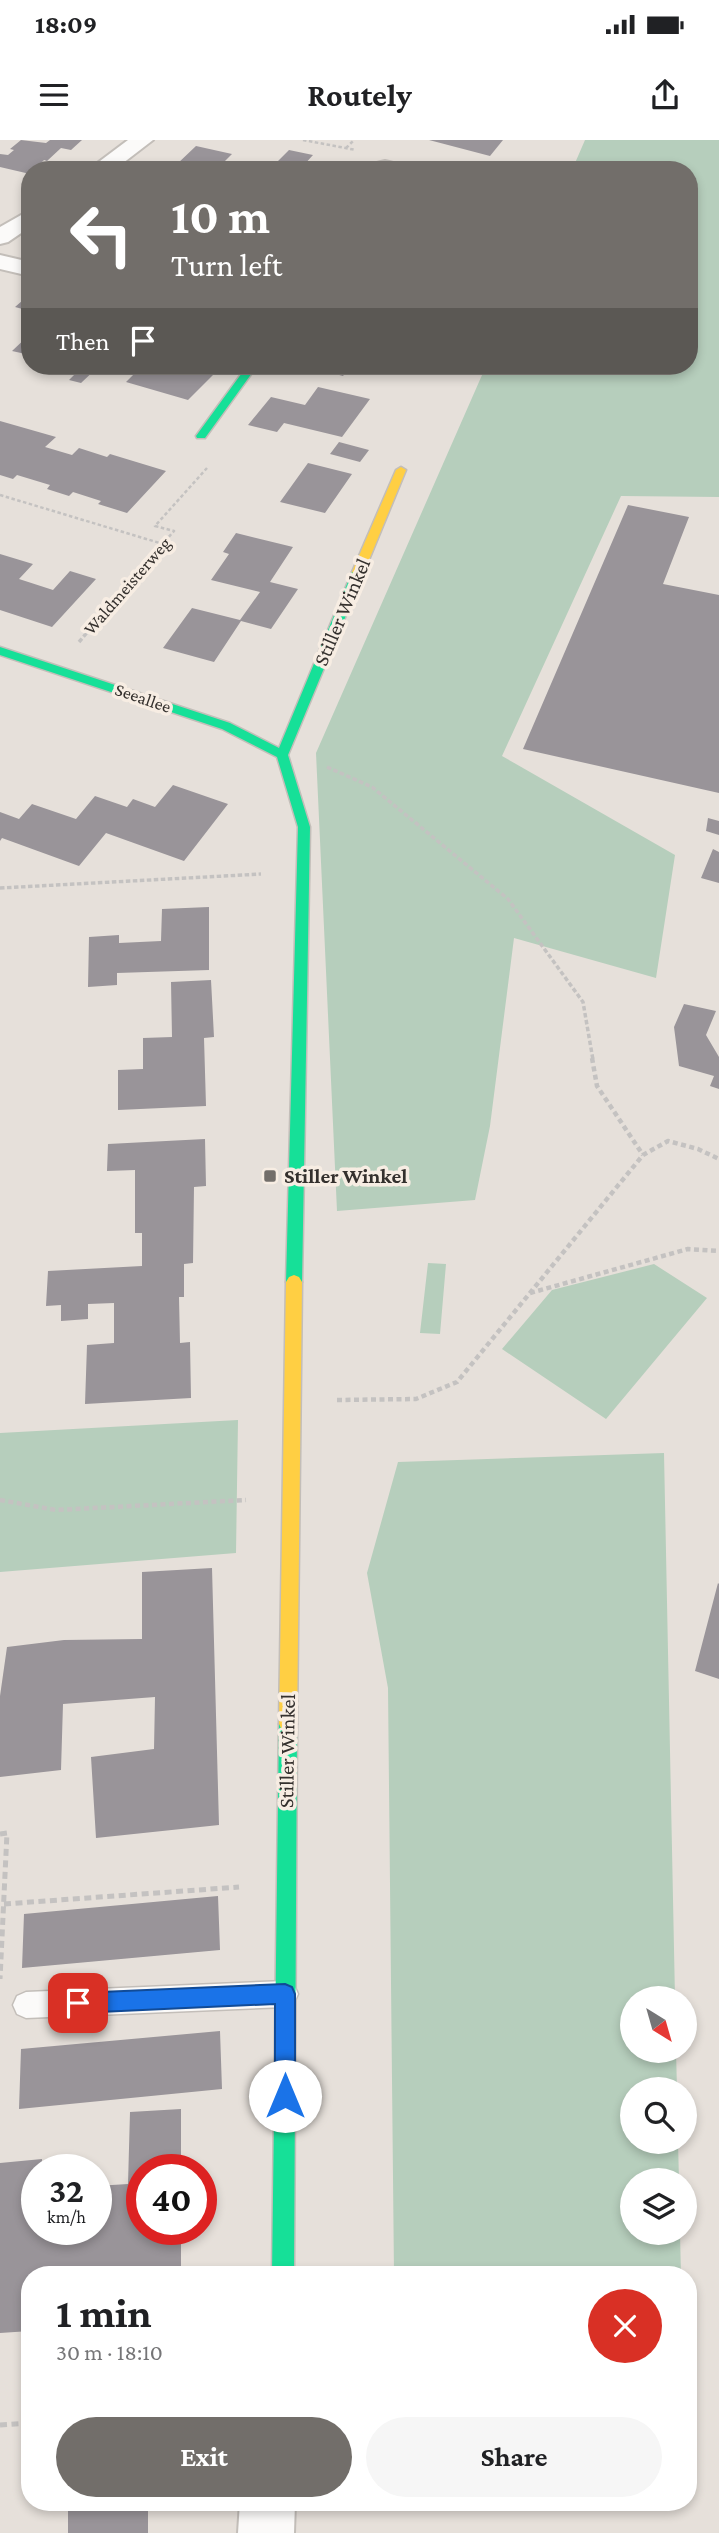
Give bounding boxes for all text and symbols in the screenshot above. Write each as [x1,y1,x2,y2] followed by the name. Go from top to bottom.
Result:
[35,10,97,39] text: 18:09
[35,76,73,114] icon: menu
[646,76,684,114] icon: share
[307,77,412,113] text: Routely
[56,189,147,280] icon: left
[171,189,270,244] text: 10 m
[171,247,282,283] text: Turn left
[124,322,162,360] icon: arrive
[56,327,110,356] text: Then
[79,533,175,639] street label: Waldmeisterweg
[309,555,375,669] street label: Stiller Winkel
[112,679,174,717] street label: Seeallee
[284,1164,407,1188] place label: Stiller Winkel
[262,1168,278,1184] marker: Stiller Winkel
[274,1694,300,1808] street label: Stiller Winkel
[48,1973,108,2033] pin
[59,1984,97,2022] icon: arrive
[620,1986,696,2063] north arrow
[620,1986,697,2245] map controls
[248,2059,322,2133] position arrow
[620,2077,697,2154] button: search
[126,2154,217,2245] speed limit sign: 40
[620,2168,697,2245] button: layers
[49,2171,84,2210] text: 32
[47,2207,86,2227] text: km/h
[56,2289,152,2336] text: 1 min
[588,2289,662,2363] button: close
[56,2339,163,2365] text: 30 m · 18:10
[56,2417,352,2497] button: Exit
[366,2417,662,2497] button: Share

